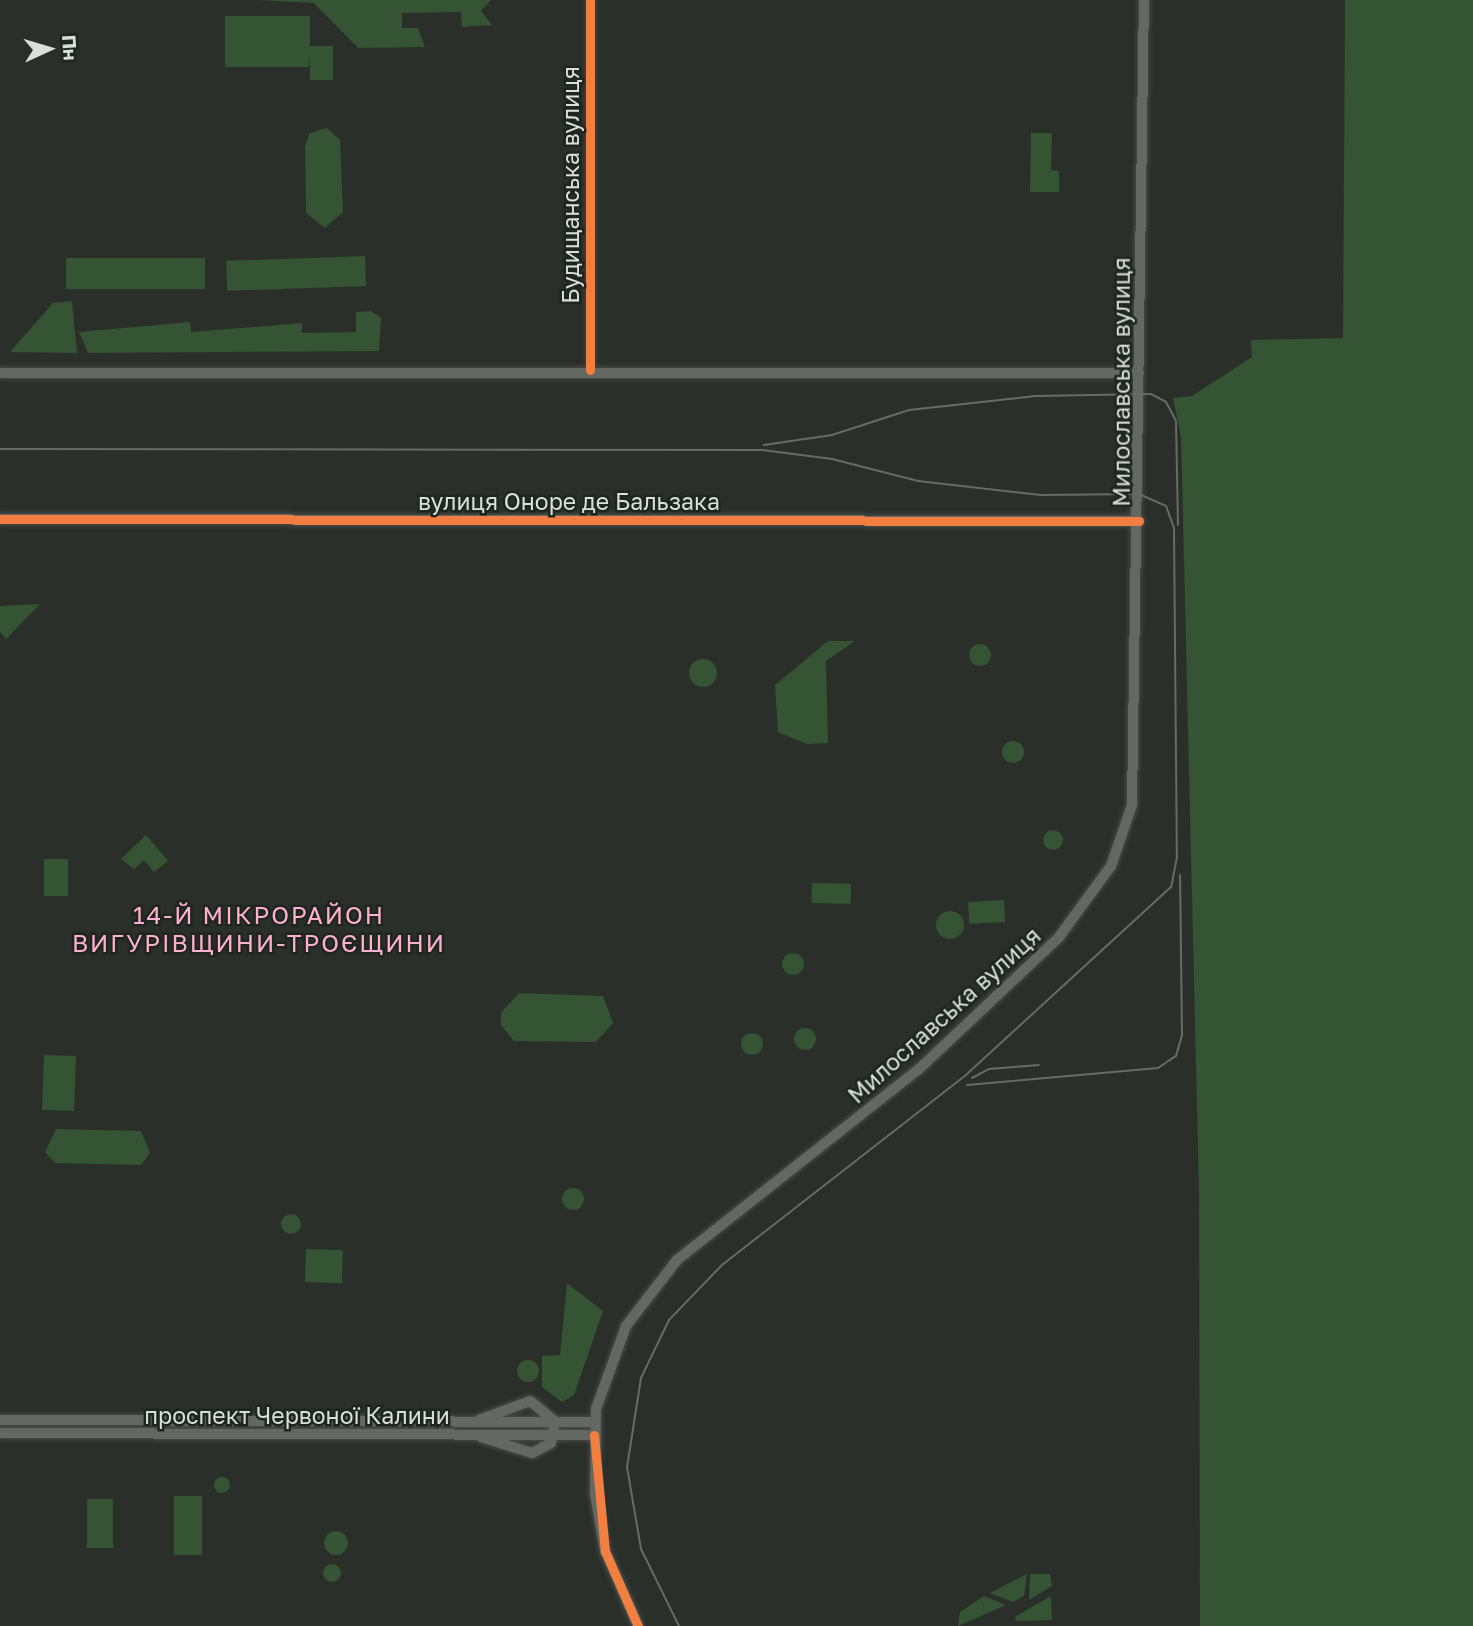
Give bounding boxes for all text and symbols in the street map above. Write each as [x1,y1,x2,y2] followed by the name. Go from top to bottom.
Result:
[14,14,84,84] north arrow
[58,34,83,61] text: Пн
[556,66,584,304] street label: Будищанська вулиця
[1107,257,1135,507] street label: Милославська вулиця
[418,487,720,515] street label: вулиця Оноре де Бальзака
[75,901,443,957] district label: 14-Й МІКРОРАЙОН ВИГУРІВЩИНИ-ТРОЄЩИНИ
[842,921,1046,1109] street label: Милославська вулиця
[144,1401,450,1429] street label: проспект Червоної Калини

